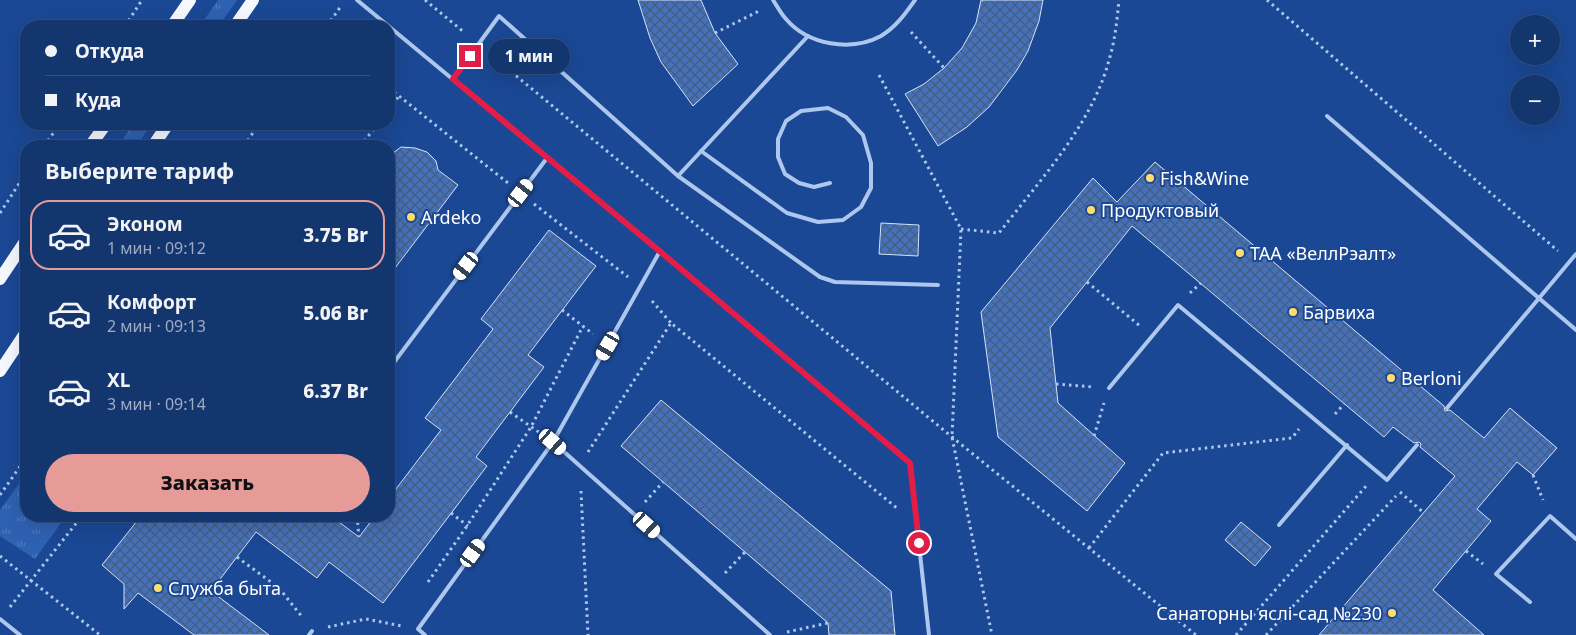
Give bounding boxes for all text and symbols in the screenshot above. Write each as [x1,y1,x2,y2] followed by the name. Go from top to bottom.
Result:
[1510,15,1560,125] map controls
[1510,15,1560,65] button: +
[75,38,144,64] text: Откуда
[488,38,570,74] callout: 1 мин
[459,45,481,67] route end
[505,45,553,67] text: 1 мин
[1510,75,1560,125] button: −
[75,87,121,113] text: Куда
[45,155,234,185] text: Выберите тариф
[1160,166,1249,190] place label: Fish&Wine
[1144,172,1156,184] marker: Fish&Wine
[505,177,536,209] car
[1101,198,1219,222] place label: Продуктовый
[1085,204,1097,216] marker: Продуктовый
[421,205,481,229] place label: Ardeko
[107,211,183,237] text: Эконом
[405,211,417,223] marker: Ardeko
[47,213,92,258] icon: car
[303,222,368,248] text: 3.75 Br
[107,237,206,259] text: 1 мин · 09:12
[1250,241,1396,265] place label: ТАА «ВеллРэалт»
[1234,247,1246,259] marker: ТАА «ВеллРэалт»
[450,250,481,282] car
[107,289,196,315] text: Комфорт
[47,291,92,336] icon: car
[303,300,368,326] text: 5.06 Br
[1303,300,1375,324] place label: Барвиха
[1287,306,1299,318] marker: Барвиха
[107,315,206,337] text: 2 мин · 09:13
[594,329,621,363] car
[1401,366,1462,390] place label: Berloni
[107,367,130,393] text: XL
[47,369,92,414] icon: car
[1385,372,1397,384] marker: Berloni
[303,378,368,404] text: 6.37 Br
[107,393,206,415] text: 3 мин · 09:14
[536,426,569,458] car
[45,454,370,512] button: Заказать
[630,509,663,541] car
[908,532,930,554] route start
[458,536,487,570] car
[168,576,281,600] place label: Служба быта
[152,582,164,594] marker: Служба быта
[1156,601,1382,625] place label: Санаторны яслі-сад №230
[1386,607,1398,619] marker: Санаторны яслі-сад №230

